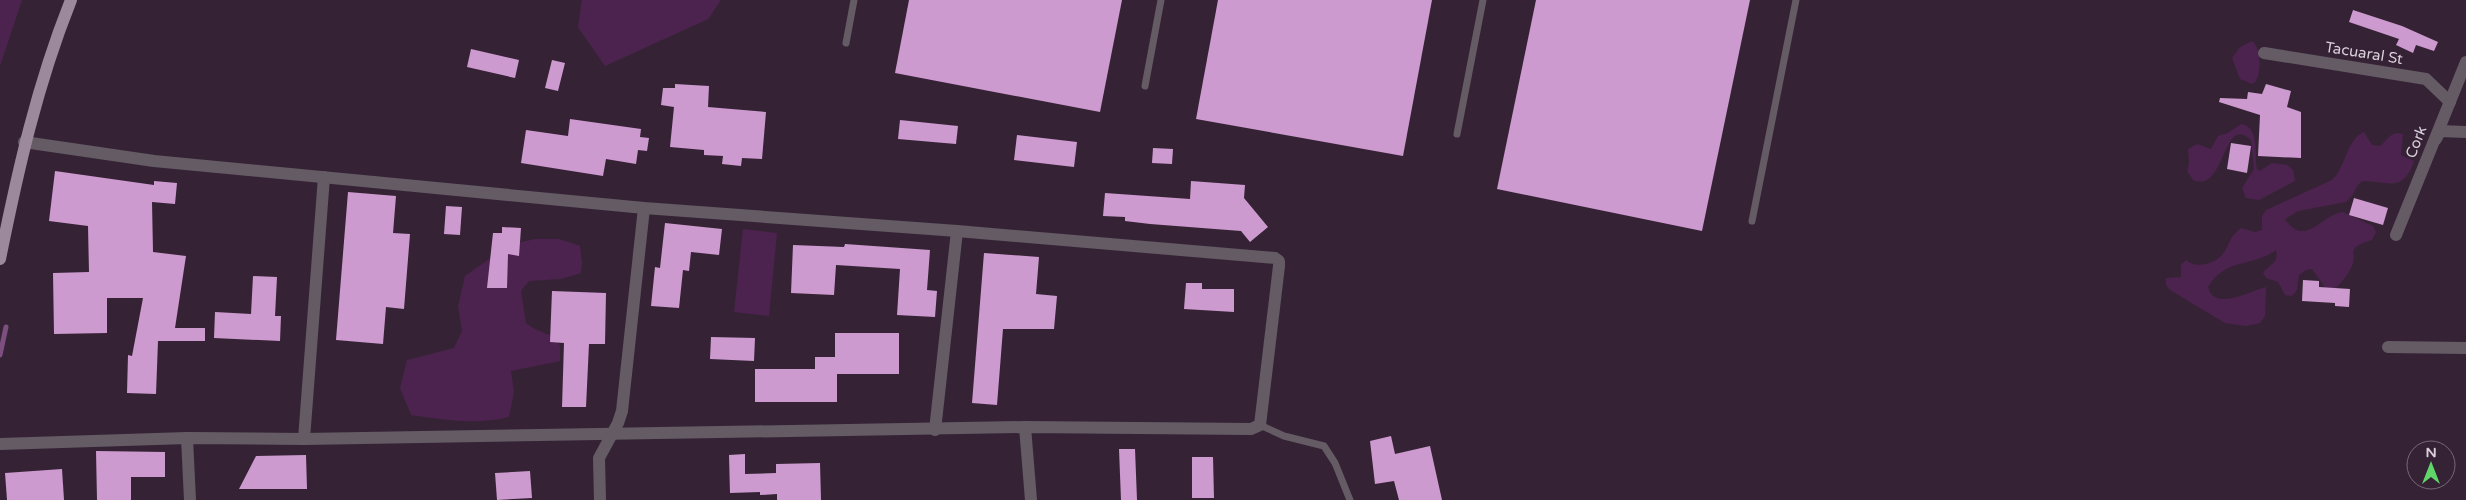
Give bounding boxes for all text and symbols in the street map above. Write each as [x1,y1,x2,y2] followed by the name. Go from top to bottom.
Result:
[2324,38,2404,68] street label: Tacuaral St
[2401,123,2431,161] street label: Cork
[2406,440,2456,490] north arrow
[2425,444,2437,461] text: N

